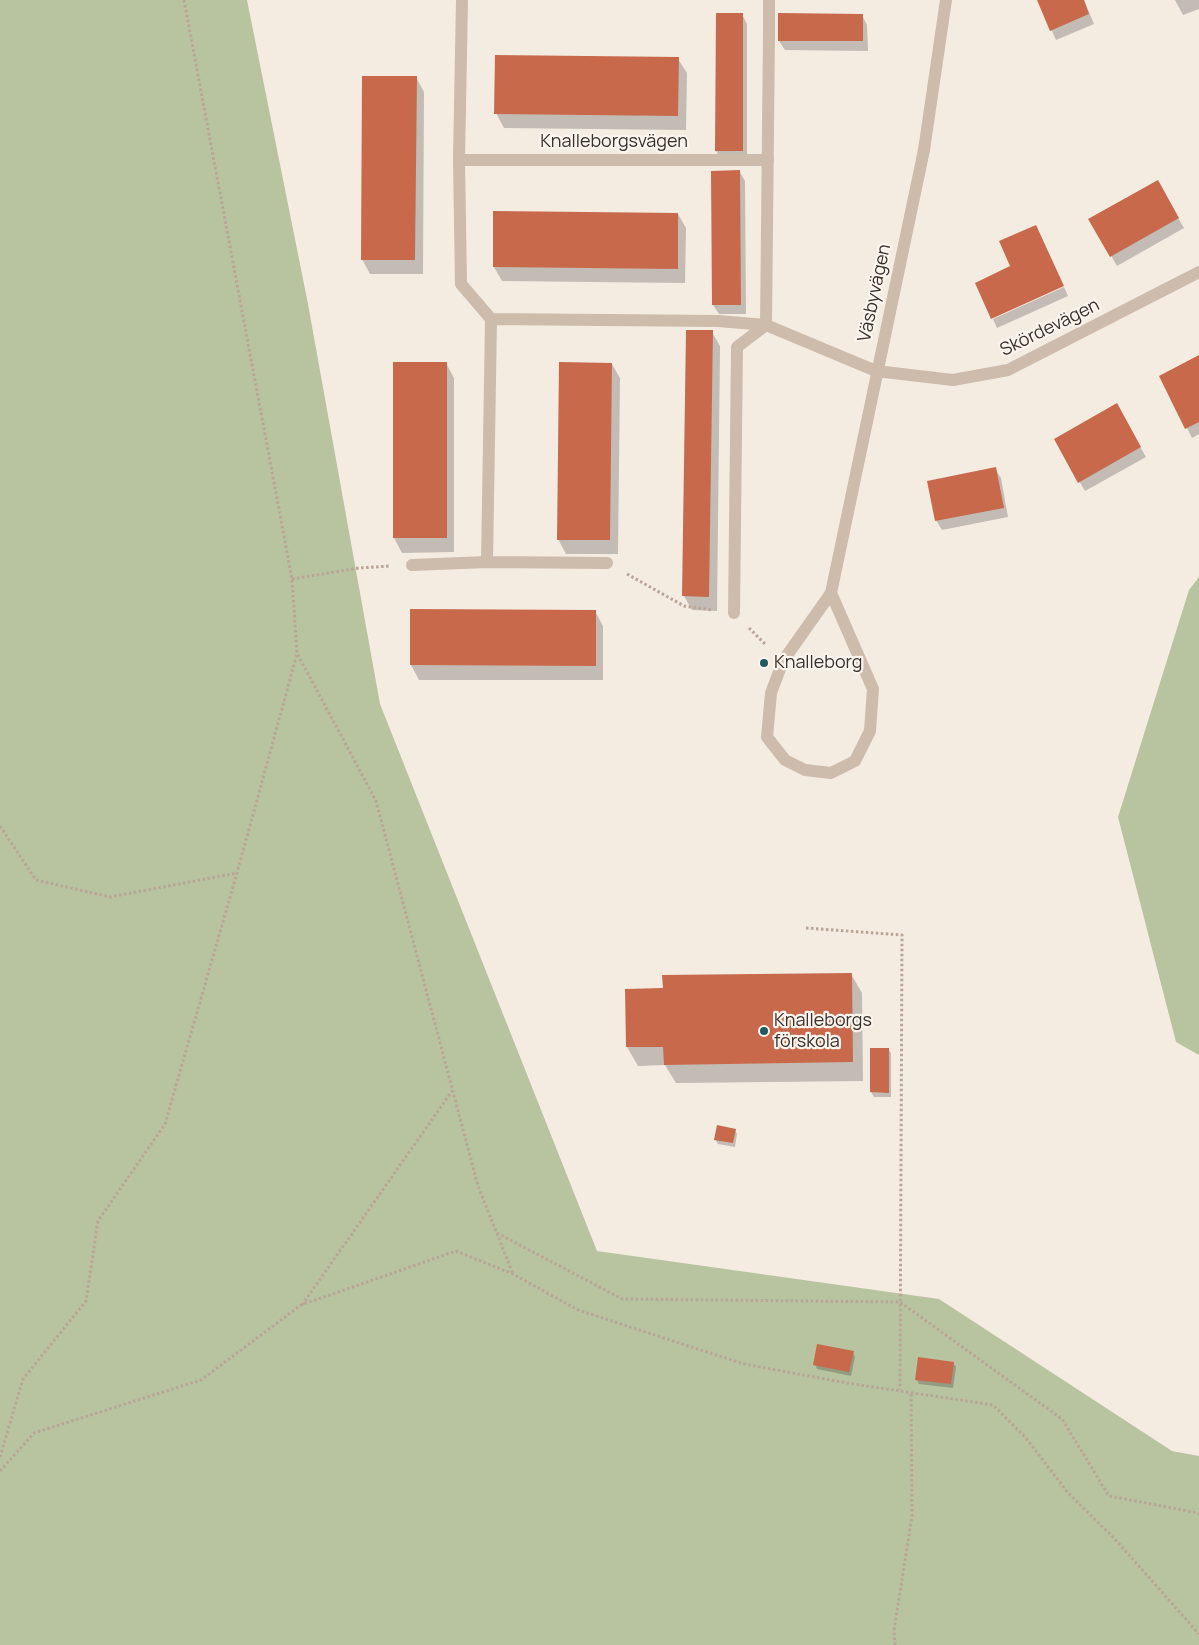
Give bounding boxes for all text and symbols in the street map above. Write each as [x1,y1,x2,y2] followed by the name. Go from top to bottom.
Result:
[540,131,688,153] street label: Knalleborgsvägen
[854,242,896,344] street label: Väsbyvägen
[997,295,1103,361] street label: Skördevägen
[774,652,862,674] place label: Knalleborg
[758,657,770,669] marker: Knalleborg
[774,1010,872,1052] place label: Knalleborgs förskola
[758,1025,770,1037] marker: Knalleborgs förskola

